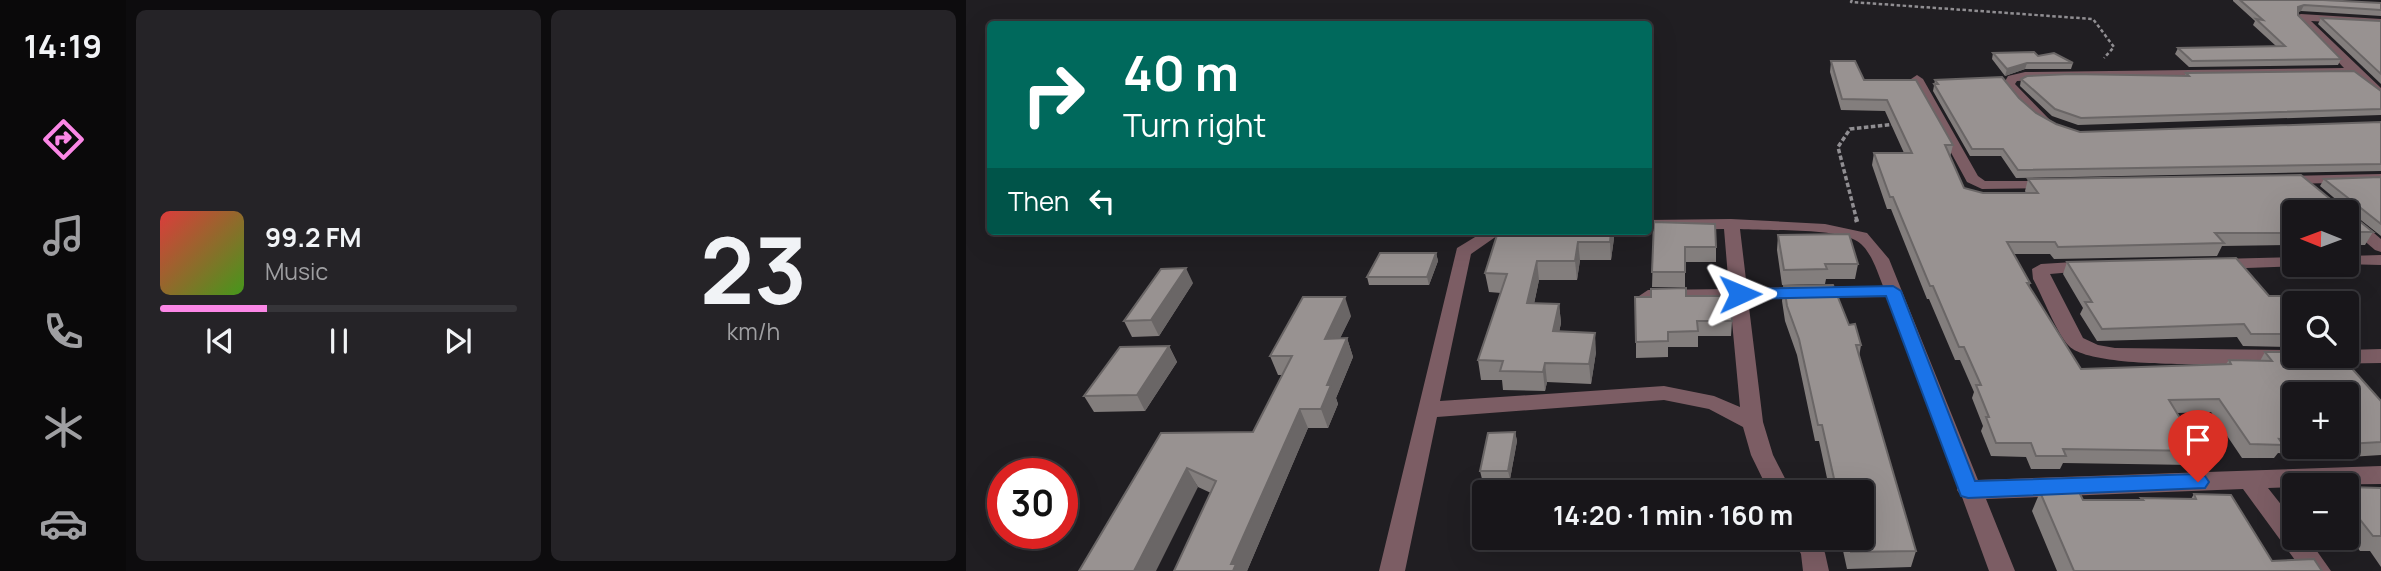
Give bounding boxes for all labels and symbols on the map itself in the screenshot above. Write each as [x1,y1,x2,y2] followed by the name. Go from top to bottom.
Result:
[2282,200,2359,276] north arrow
[1703,257,1777,331] position arrow
[2168,410,2228,482] pin
[987,458,1078,549] speed limit sign: 30

